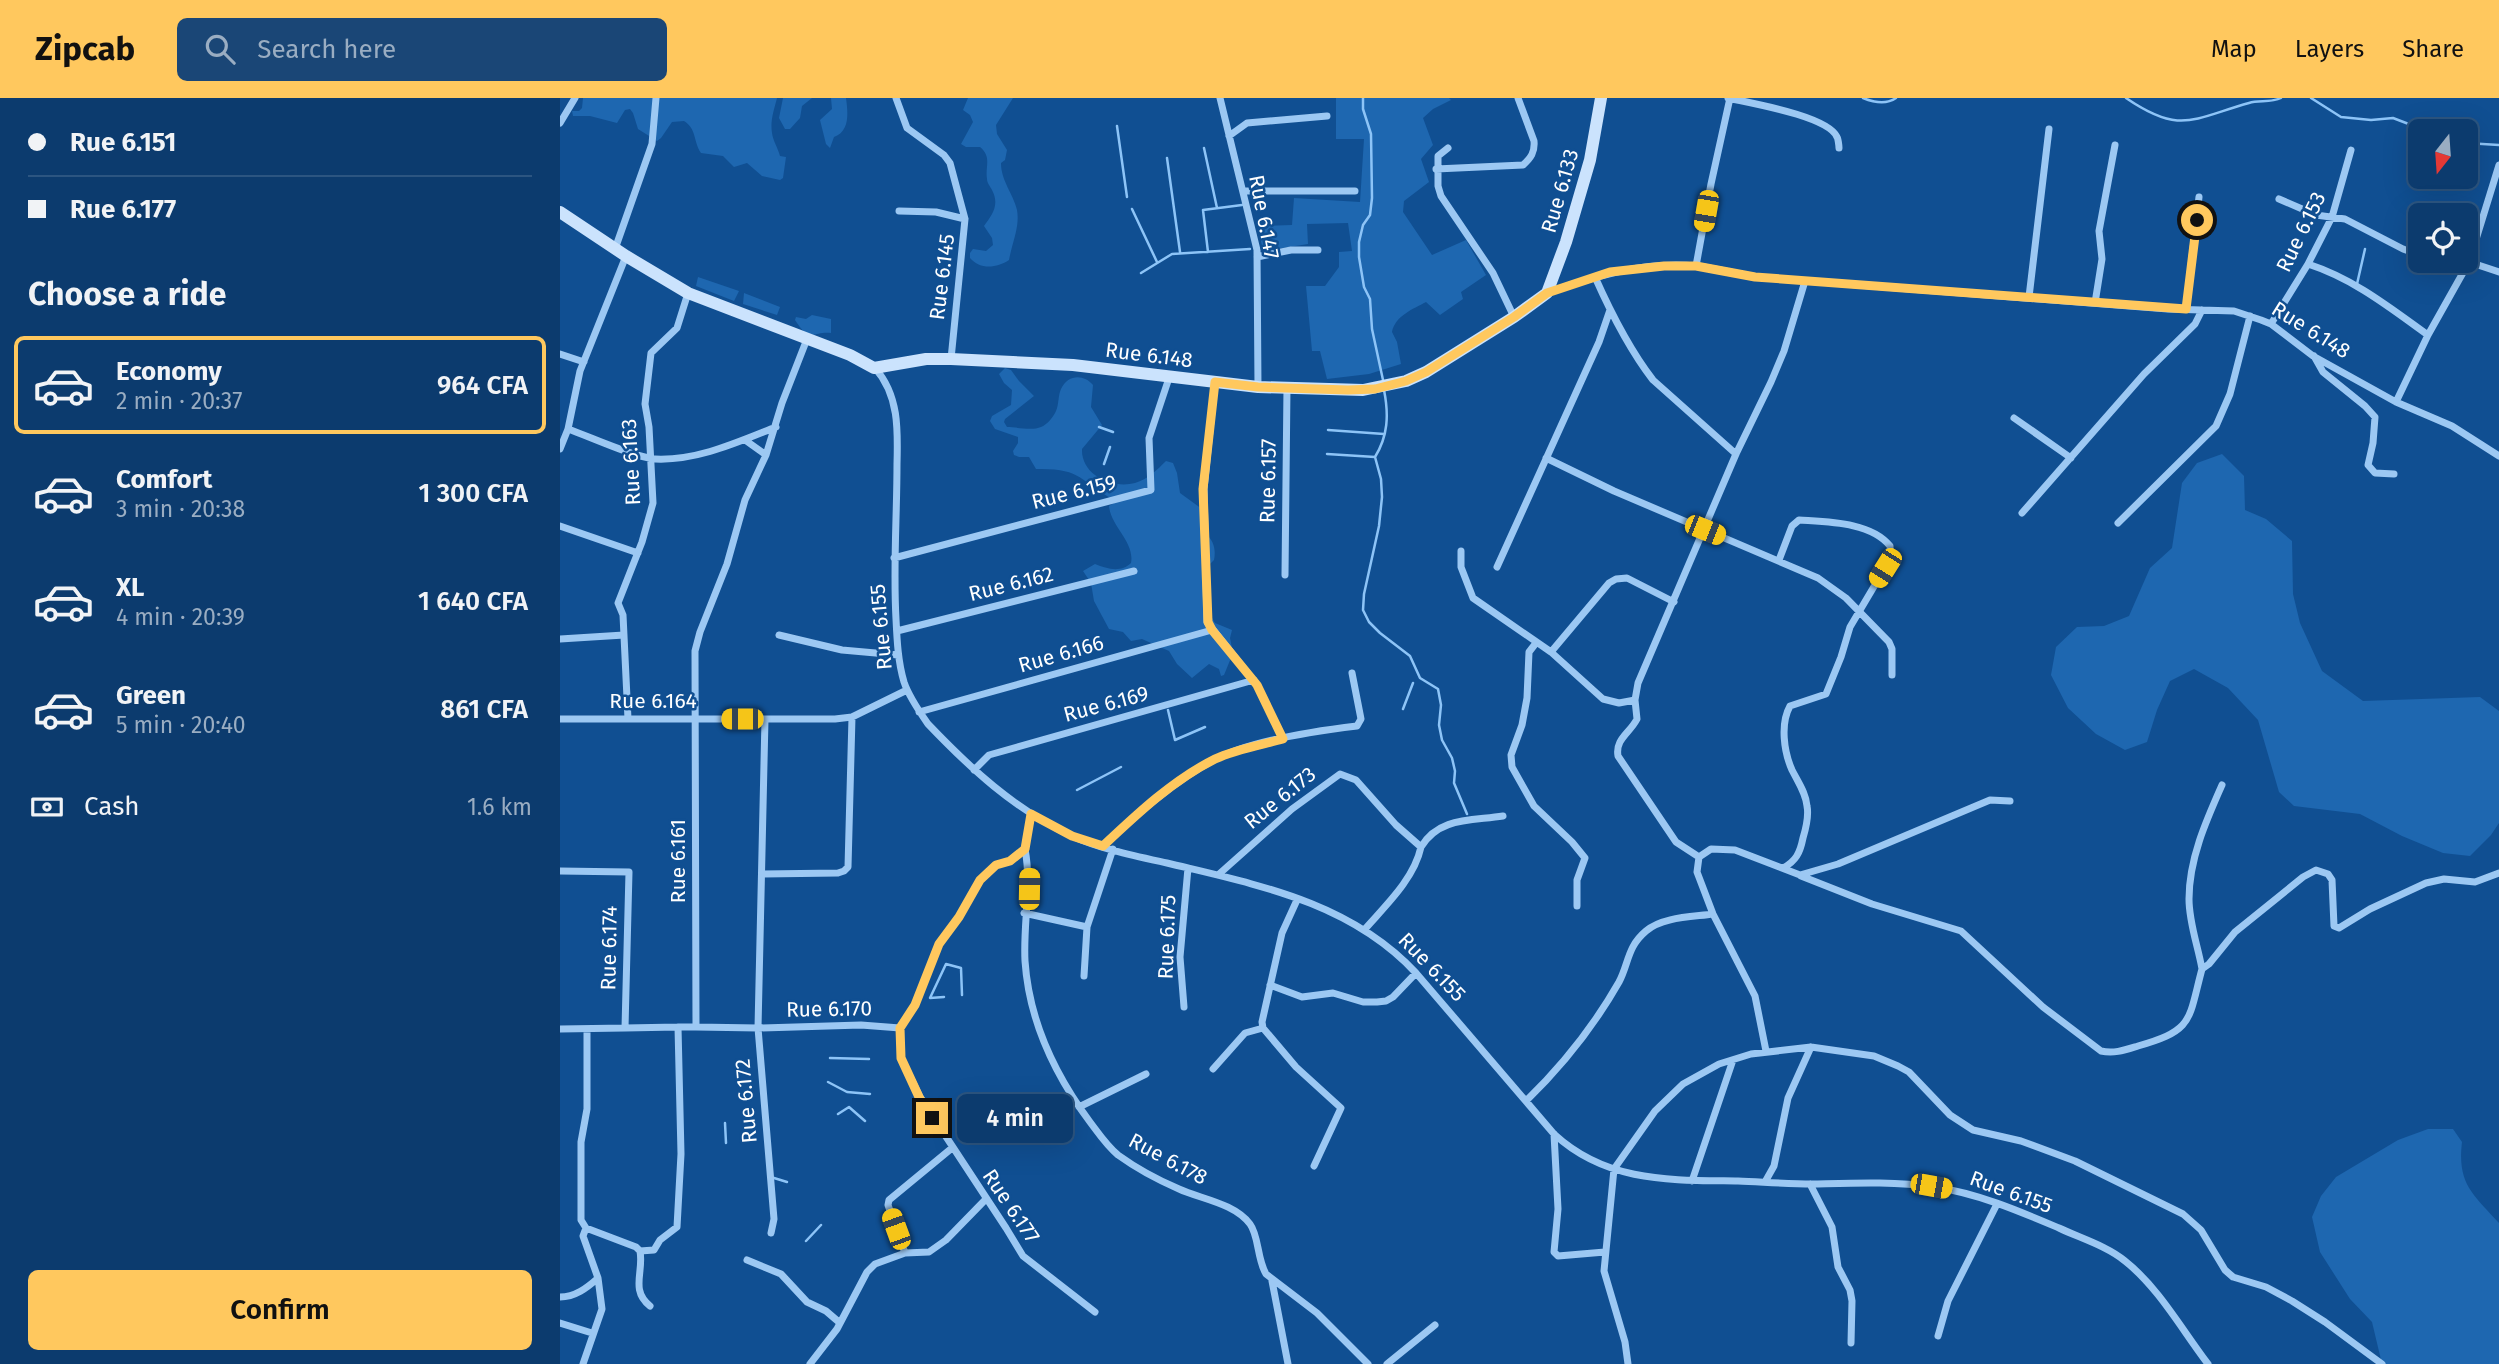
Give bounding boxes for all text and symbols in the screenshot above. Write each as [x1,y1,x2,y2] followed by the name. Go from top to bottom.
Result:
[177,18,667,81] search box
[35,29,135,69] text: Zipcab
[201,30,239,68] icon: search
[257,34,396,65] text: Search here
[2211,35,2257,63] text: Map
[2295,35,2364,63] text: Layers
[2402,35,2464,63] text: Share
[2408,119,2478,189] north arrow
[2408,119,2478,273] map controls
[70,127,176,158] text: Rue 6.151
[1536,146,1584,236] street label: Rue 6.133
[1243,173,1285,261] street label: Rue 6.147
[1693,188,1720,234] car
[2270,188,2332,276] street label: Rue 6.153
[70,194,176,225] text: Rue 6.177
[2408,203,2478,273] button: locate
[2181,204,2213,236] route start
[924,232,960,322] street label: Rue 6.145
[28,275,226,313] text: Choose a ride
[2267,296,2355,364] street label: Rue 6.148
[1104,337,1194,373] street label: Rue 6.148
[32,354,95,417] icon: car
[116,356,222,387] text: Economy
[437,370,528,401] text: 964 CFA
[116,387,242,415] text: 2 min · 20:37
[616,418,646,506] street label: Rue 6.163
[1254,439,1282,523] street label: Rue 6.157
[32,462,95,525] icon: car
[116,464,212,495] text: Comfort
[1029,469,1119,515] street label: Rue 6.159
[418,478,528,509] text: 1 300 CFA
[116,495,245,523] text: 3 min · 20:38
[1682,512,1729,548] car
[1865,545,1906,591] car
[966,561,1056,607] street label: Rue 6.162
[32,570,95,633] icon: car
[116,572,144,603] text: XL
[864,583,898,671] street label: Rue 6.155
[418,586,528,617] text: 1 640 CFA
[116,603,245,631] text: 4 min · 20:39
[1015,629,1107,679] street label: Rue 6.166
[32,678,95,741] icon: car
[116,680,186,711] text: Green
[1061,680,1151,728] street label: Rue 6.169
[609,688,697,714] street label: Rue 6.164
[440,694,528,725] text: 861 CFA
[722,709,764,730] car
[116,711,246,739] text: 5 min · 20:40
[1239,761,1321,835] street label: Rue 6.173
[28,788,66,826] icon: cash
[84,791,140,822] text: Cash
[467,793,532,821] text: 1.6 km
[665,819,691,903] street label: Rue 6.161
[1019,868,1040,910] car
[1153,894,1181,980] street label: Rue 6.175
[595,905,623,991] street label: Rue 6.174
[1393,927,1471,1007] street label: Rue 6.155
[786,995,872,1023] street label: Rue 6.170
[729,1058,763,1144] street label: Rue 6.172
[956,1094,1072,1142] callout: 4 min
[916,1102,948,1134] route end
[986,1104,1044,1132] text: 4 min
[1124,1127,1212,1191] street label: Rue 6.178
[977,1164,1045,1248] street label: Rue 6.177
[1966,1165,2056,1219] street label: Rue 6.155
[1909,1172,1954,1200] car
[879,1206,914,1252] car
[28,1270,532,1350] button: Confirm

